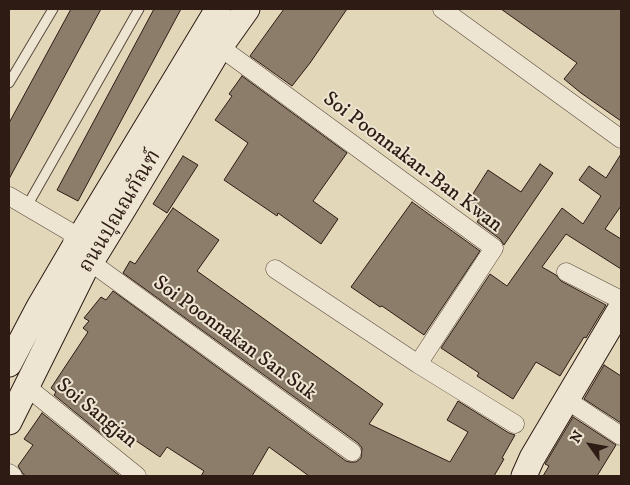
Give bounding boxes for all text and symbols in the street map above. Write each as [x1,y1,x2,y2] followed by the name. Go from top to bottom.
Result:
[317,87,507,239] street label: Soi Poonnakan-Ban Kwan
[74,146,168,278] street label: ถนนปุณณกัณฑ์
[147,271,321,407] street label: Soi Poonnakan San Suk
[50,374,142,454] street label: Soi Sangjan
[565,420,615,470] north arrow
[567,427,588,447] text: N

